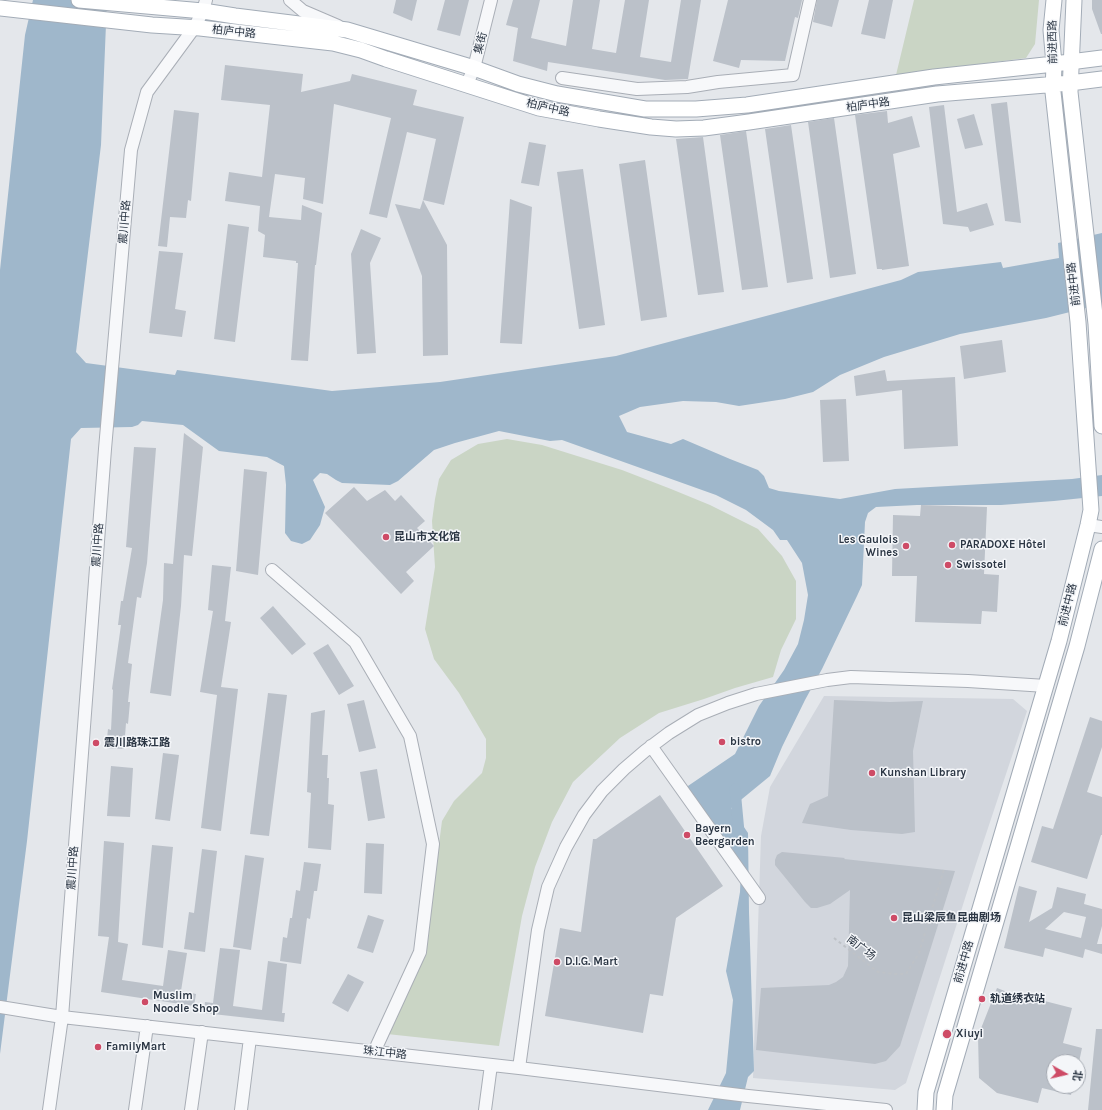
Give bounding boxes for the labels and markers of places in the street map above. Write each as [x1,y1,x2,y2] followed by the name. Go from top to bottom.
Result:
[394,530,460,544] place label: 昆山市文化馆
[381,532,391,542] marker: 昆山市文化馆
[838,533,898,559] place label: Les Gaulois Wines
[960,538,1046,552] place label: PARADOXE Hôtel
[947,540,957,550] marker: PARADOXE Hôtel
[901,541,911,551] marker: Les Gaulois Wines
[956,558,1006,572] place label: Swissotel
[943,560,953,570] marker: Swissotel
[730,735,761,749] place label: bistro
[104,736,170,750] place label: 震川路珠江路
[717,737,727,747] marker: bistro
[91,738,101,748] marker: 震川路珠江路
[880,766,966,780] place label: Kunshan Library
[867,768,877,778] marker: Kunshan Library
[695,822,755,848] place label: Bayern Beergarden
[682,830,692,840] marker: Bayern Beergarden
[902,911,1001,925] place label: 昆山梁辰鱼昆曲剧场
[889,913,899,923] marker: 昆山梁辰鱼昆曲剧场
[565,955,618,969] place label: D.I.G. Mart
[552,957,562,967] marker: D.I.G. Mart
[153,989,219,1015] place label: Muslim Noodle Shop
[990,992,1045,1006] place label: 轨道绣衣站
[977,994,987,1004] marker: 轨道绣衣站
[140,997,150,1007] marker: Muslim Noodle Shop
[956,1027,983,1041] place label: Xiuyi
[941,1028,953,1040] marker: Xiuyi
[106,1040,166,1054] place label: FamilyMart
[93,1042,103,1052] marker: FamilyMart

